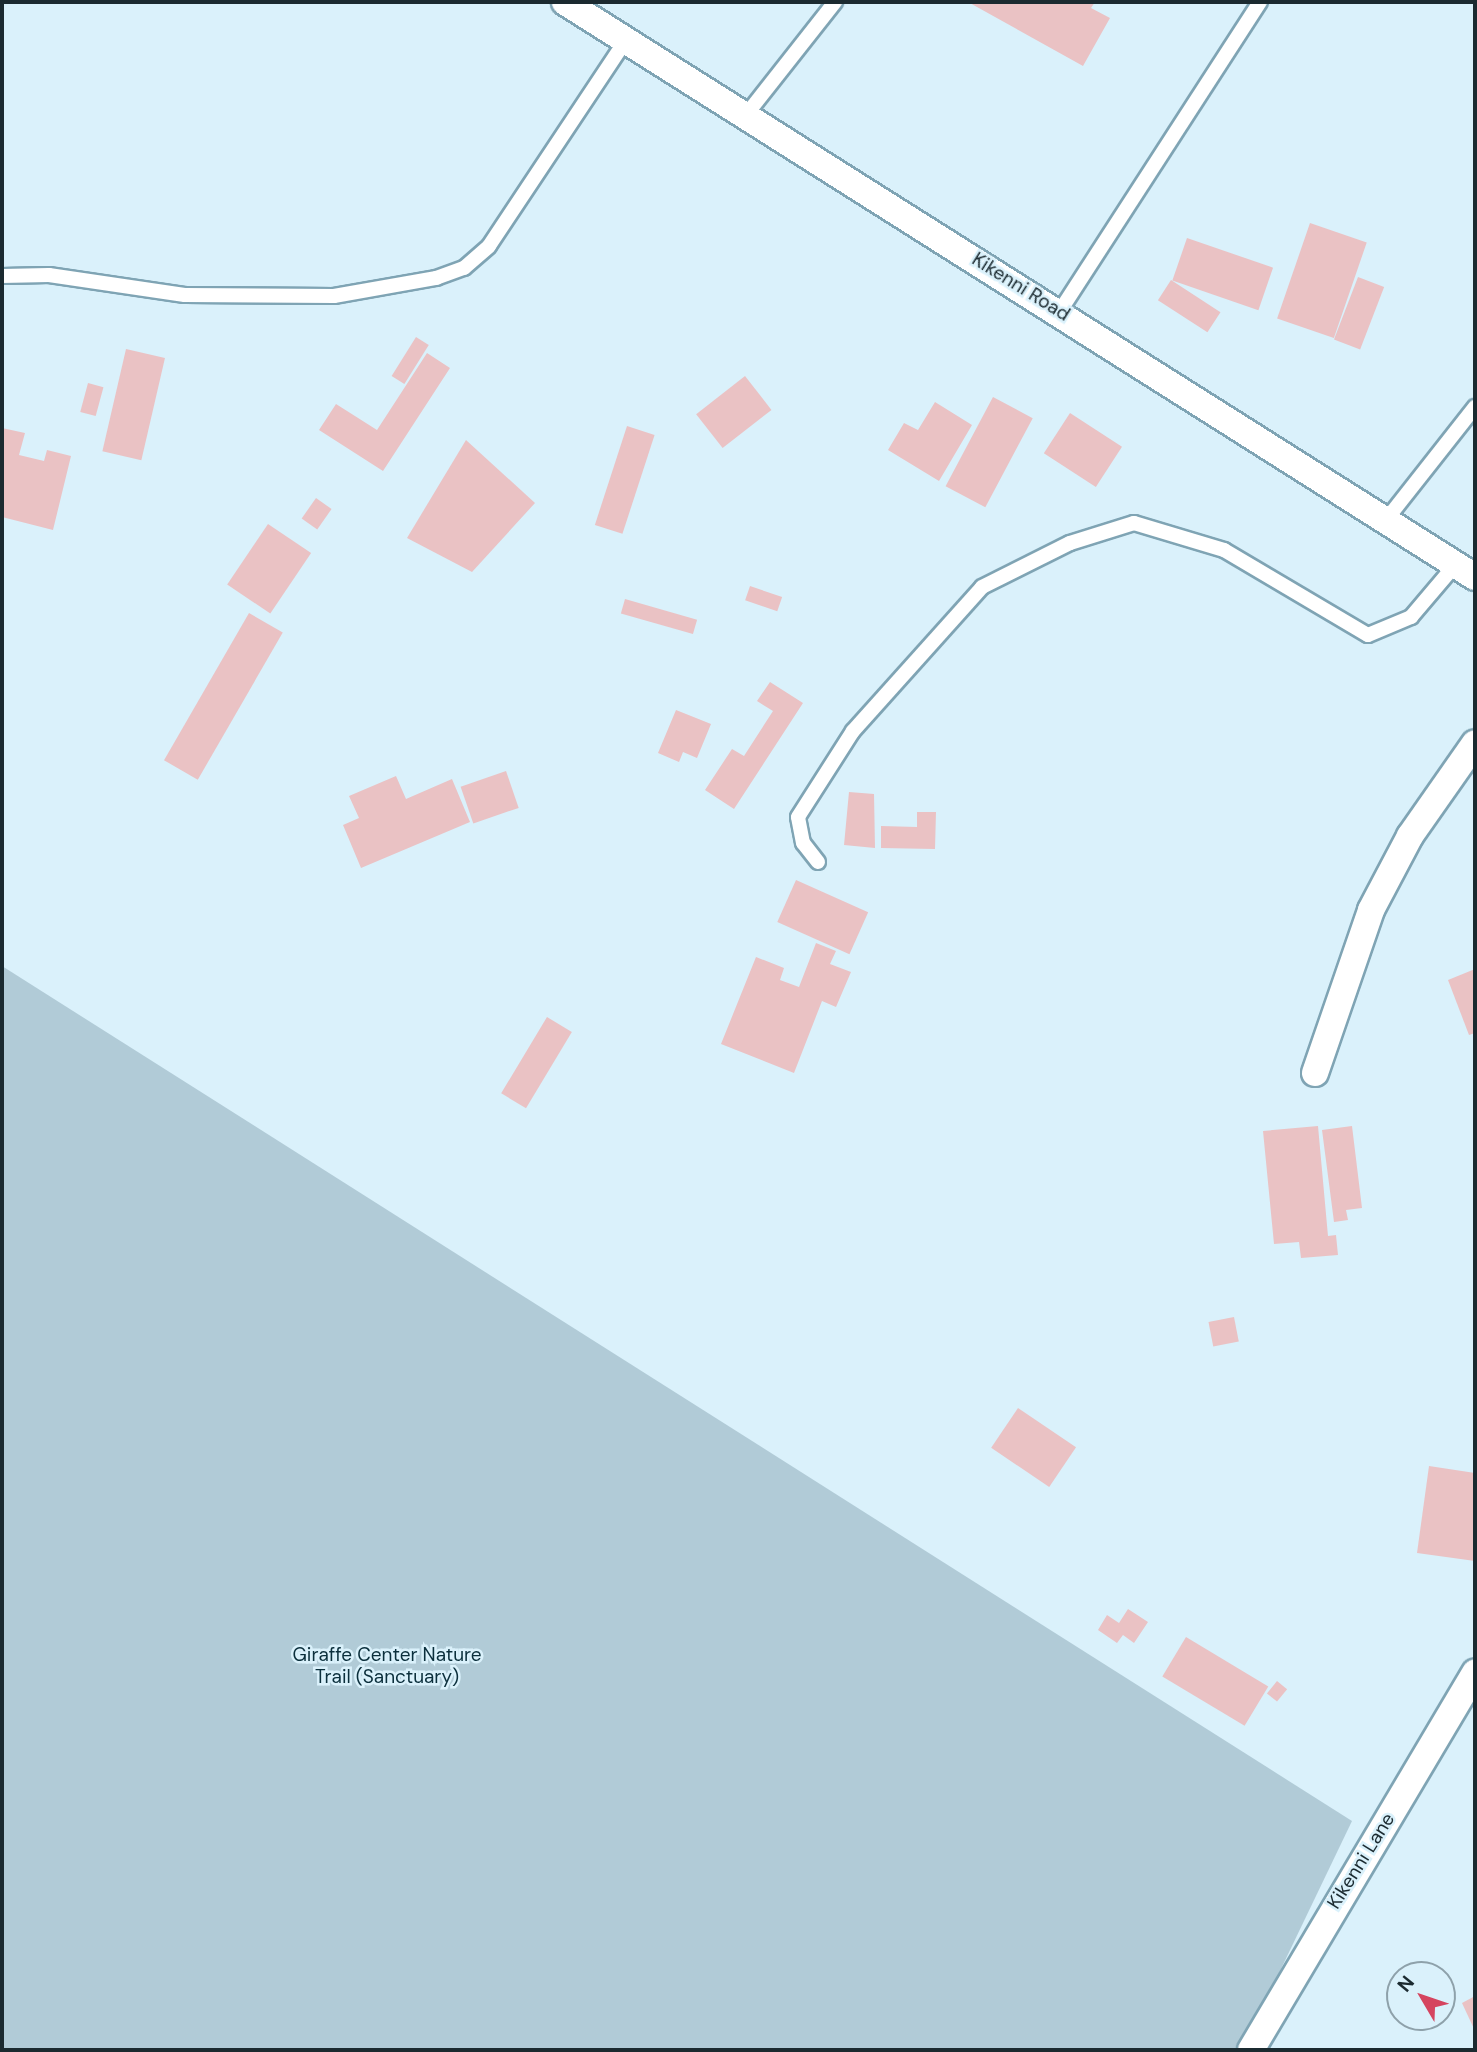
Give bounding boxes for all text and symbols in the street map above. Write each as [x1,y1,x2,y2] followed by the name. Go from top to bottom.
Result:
[968,248,1074,326] street label: Kikenni Road
[292,1644,482,1688] park label: Giraffe Center Nature Trail (Sanctuary)
[1323,1809,1399,1913] street label: Kikenni Lane
[1386,1961,1456,2031] north arrow
[1392,1970,1420,1997] text: N

